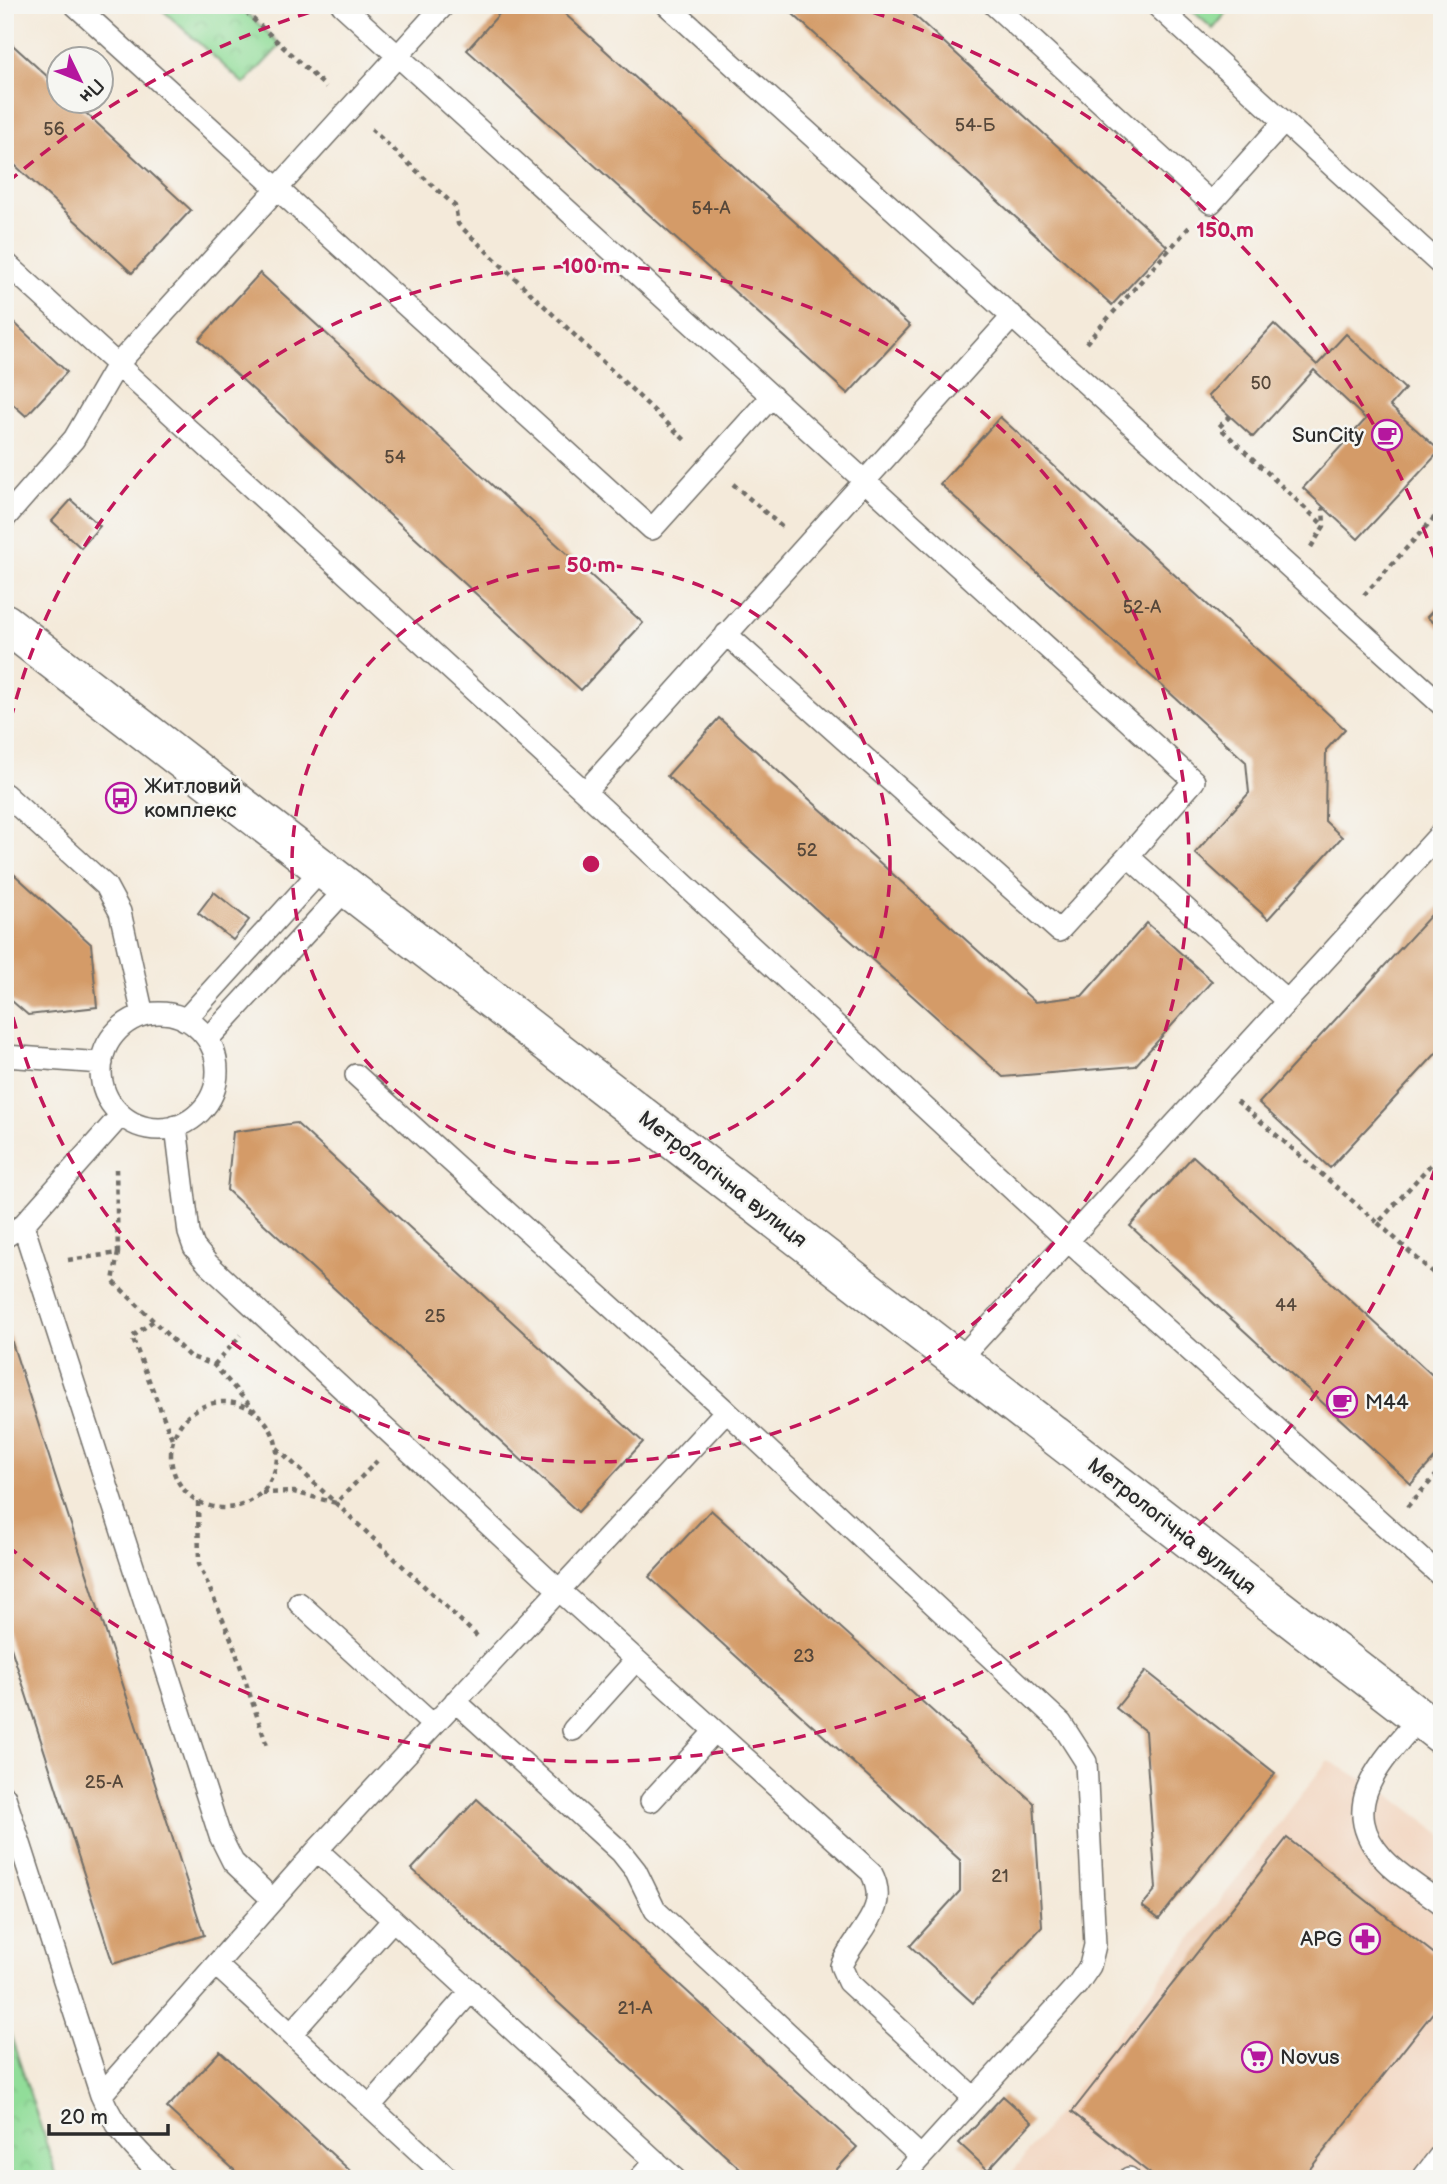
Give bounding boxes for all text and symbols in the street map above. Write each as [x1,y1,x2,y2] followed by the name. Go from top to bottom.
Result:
[46,46,116,116] north arrow
[74,73,108,108] text: Пн
[955,115,996,136] house number: 54-Б
[43,119,65,140] house number: 56
[692,198,730,219] house number: 54-А
[1196,218,1254,243] text: 150 m
[562,254,620,279] text: 100 m
[1251,373,1271,394] house number: 50
[1370,418,1404,452] cafe icon: SunCity
[1292,423,1365,448] place label: SunCity
[384,447,406,468] house number: 54
[567,553,615,578] text: 50 m
[1123,597,1161,618] house number: 52-А
[144,774,241,823] place label: Житловий комплекс
[104,781,138,815] bus stop icon: Житловий комплекс
[797,840,818,861] house number: 52
[579,852,603,876] centre of rings
[633,1106,812,1253] street label: Метрологічна вулиця
[1275,1295,1297,1316] house number: 44
[425,1306,445,1327] house number: 25
[1325,1385,1359,1419] cafe icon: M44
[1365,1390,1409,1415] place label: M44
[1082,1453,1261,1600] street label: Метрологічна вулиця
[793,1646,815,1667] house number: 23
[85,1772,123,1793] house number: 25-А
[991,1866,1009,1887] house number: 21
[1348,1922,1382,1956] pharmacy icon: APG
[1300,1927,1342,1952] place label: APG
[618,1998,652,2019] house number: 21-А
[1240,2040,1274,2074] supermarket icon: Novus
[1280,2045,1340,2070] place label: Novus
[49,2093,168,2137] scale bar
[60,2105,108,2130] text: 20 m

